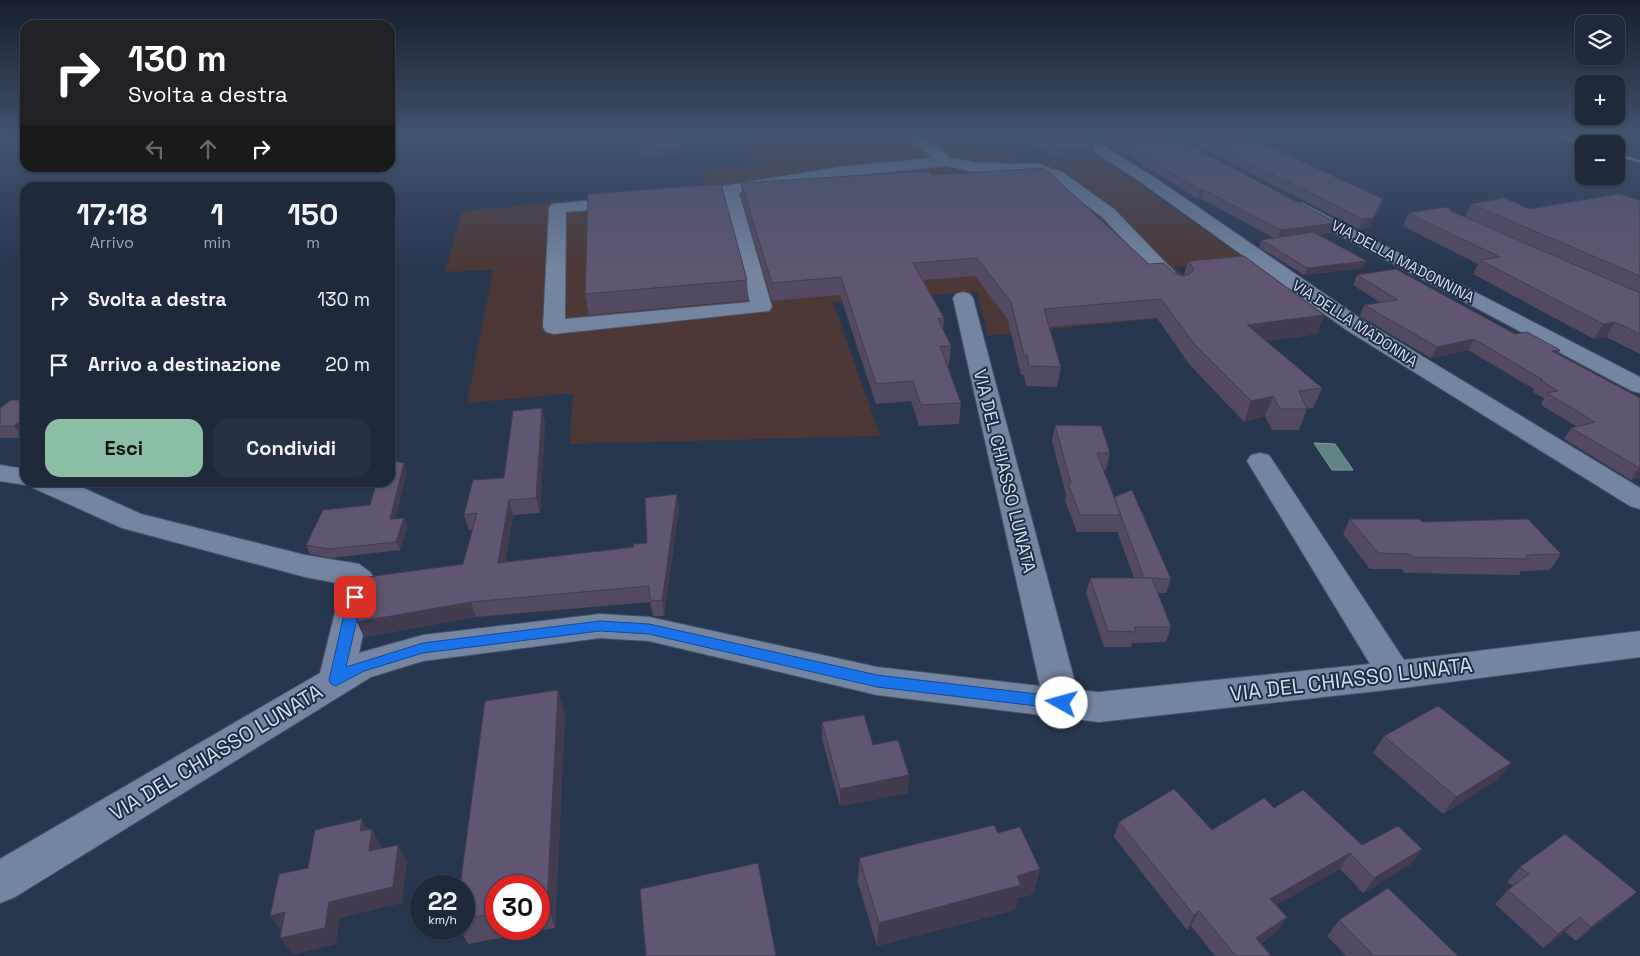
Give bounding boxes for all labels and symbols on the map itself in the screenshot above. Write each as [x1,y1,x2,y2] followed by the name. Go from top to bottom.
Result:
[1328,215,1478,307] street label: VIA DELLA MADONNINA
[1289,275,1422,371] street label: VIA DELLA MADONNA
[969,367,1041,575] street label: VIA DEL CHIASSO LUNATA
[334,576,376,618] pin
[1228,651,1474,707] street label: VIA DEL CHIASSO LUNATA
[1035,676,1087,728] position arrow
[104,678,328,826] street label: VIA DEL CHIASSO LUNATA
[485,875,550,940] speed limit sign: 30

